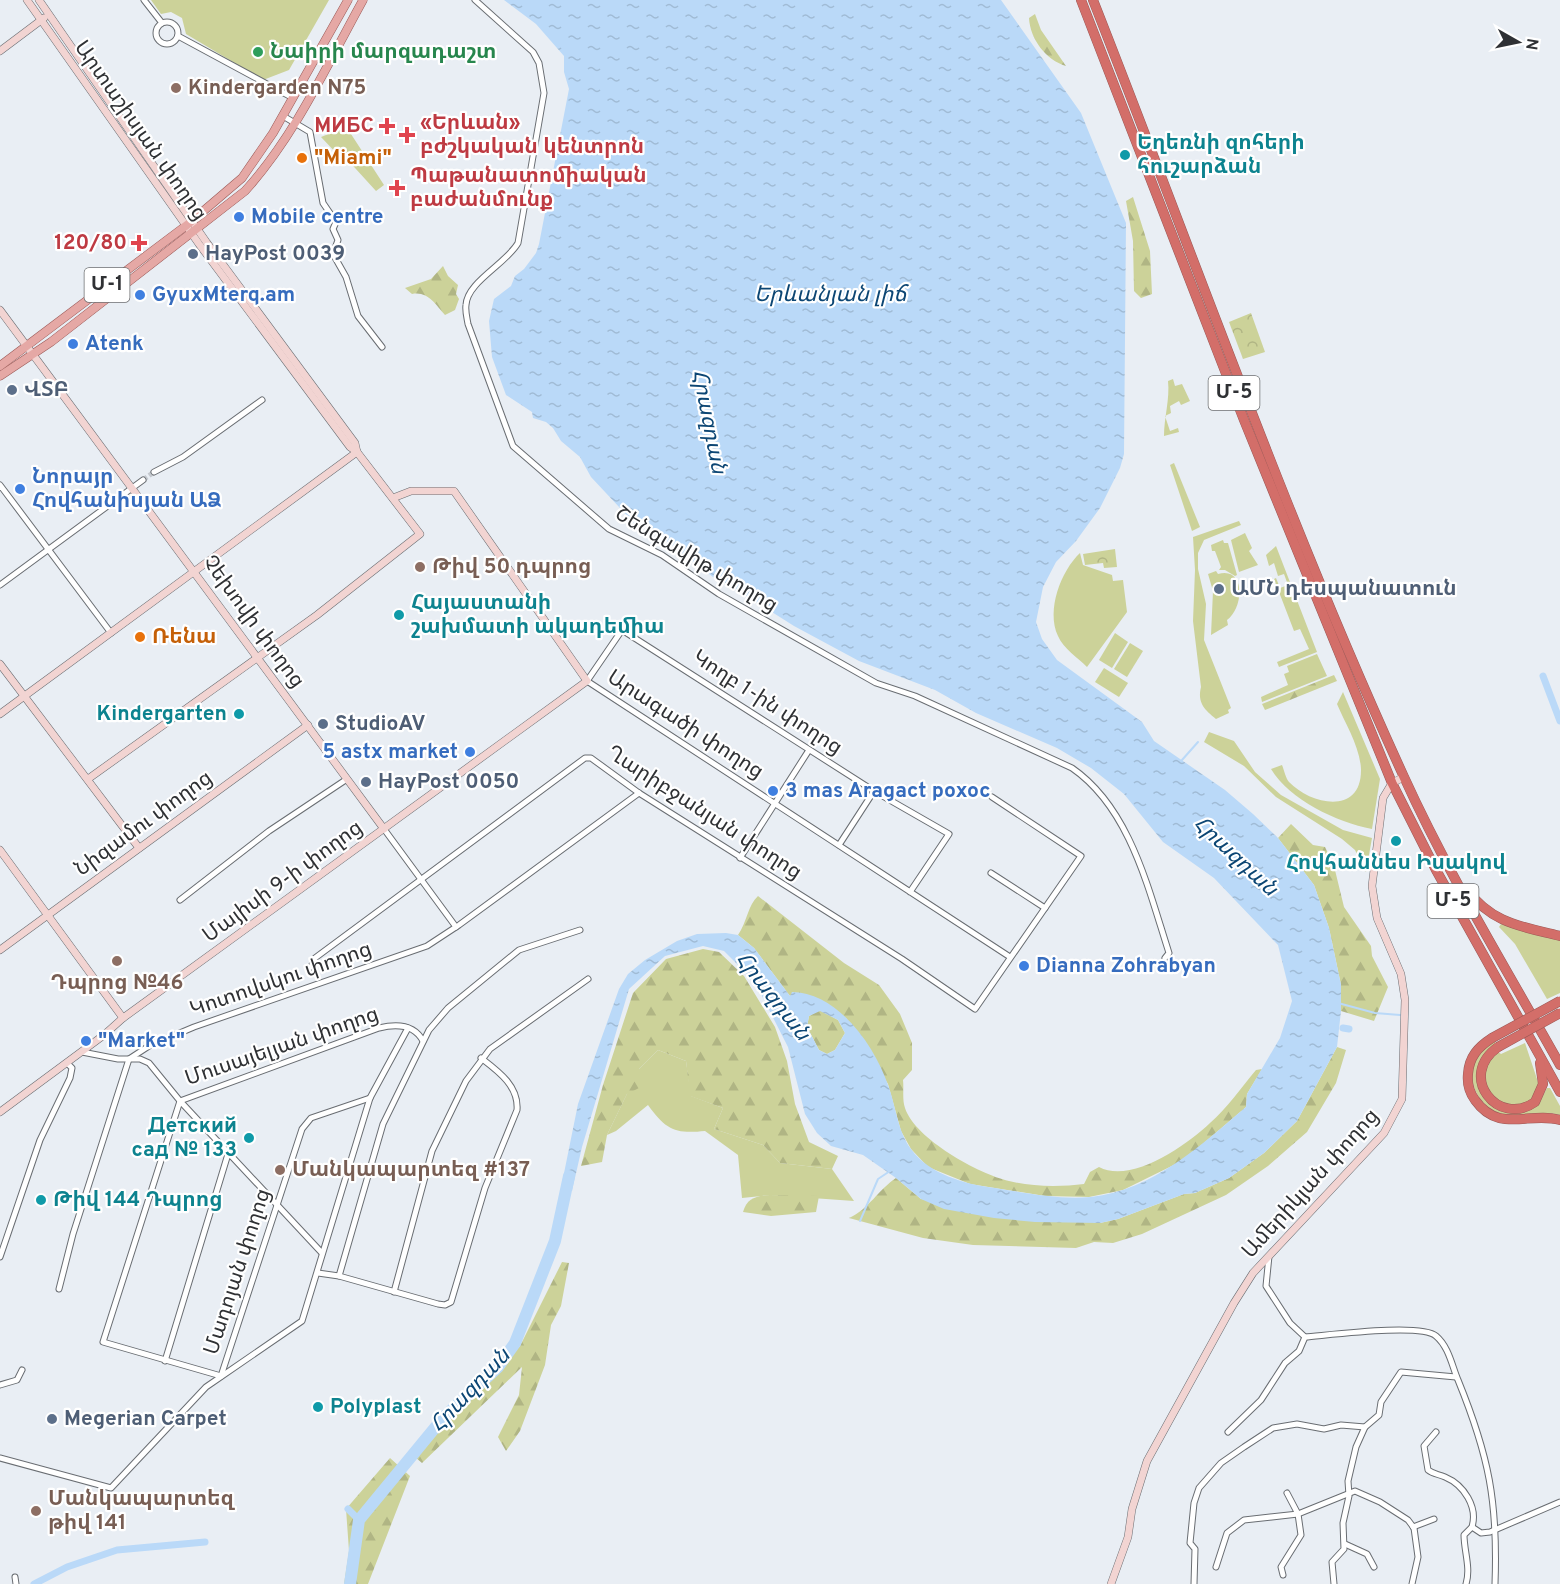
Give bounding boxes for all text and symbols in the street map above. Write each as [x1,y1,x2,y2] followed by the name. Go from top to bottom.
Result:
[1488,12,1548,72] north arrow
[67,35,213,227] street label: Արտաշիսյան փողոց
[1520,37,1542,51] text: N
[270,39,496,66] place label: Նաիրի մարզադաշտ
[251,45,265,59] marker: Նաիրի մարզադաշտ
[188,75,366,102] place label: Kindergarden N75
[169,81,183,95] marker: Kindergarden N75
[420,110,644,161] place label: «Երևան» բժշկական կենտրոն
[314,113,374,140] place label: МИБС
[378,117,396,135] marker: МИБС
[398,126,416,144] marker: «Երևան» բժշկական կենտրոն
[1137,130,1305,181] place label: Եղեռնի զոհերի հուշարձան
[314,145,392,172] place label: "Miami"
[1118,148,1132,162] marker: Եղեռնի զոհերի հուշարձան
[295,151,309,165] marker: "Miami"
[410,163,647,214] place label: Պաթանատոմիական բաժանմունք
[388,179,406,197] marker: Պաթանատոմիական բաժանմունք
[251,204,384,231] place label: Mobile centre
[232,210,246,224] marker: Mobile centre
[54,230,127,257] place label: 120/80
[132,236,146,250] marker: 120/80
[205,241,345,268] place label: HayPost 0039
[186,247,200,261] marker: HayPost 0039
[84,268,130,302] road number: Մ-1
[152,282,295,309] place label: GyuxMterq.am
[754,282,909,309] water label: Երևանյան լիճ
[133,288,147,302] marker: GyuxMterq.am
[85,331,144,358] place label: Atenk
[66,337,80,351] marker: Atenk
[685,368,731,477] water label: Հրազդան
[1208,376,1260,410] road number: Մ-5
[24,377,69,404] place label: ՎՏԲ
[5,383,19,397] marker: ՎՏԲ
[32,464,221,515] place label: Նորայր Հովհանիսյան ԱՁ
[13,482,27,496] marker: Նորայր Հովհանիսյան ԱՁ
[610,501,782,619] street label: Շենգավիթ փողոց
[196,550,310,694] street label: Չեխովի փողոց
[432,554,591,581] place label: Թիվ 50 դպրոց
[413,560,427,574] marker: Թիվ 50 դպրոց
[1231,576,1457,603] place label: ԱՄՆ դեսպանատուն
[1212,582,1226,596] marker: ԱՄՆ դեսպանատուն
[411,590,664,641] place label: Հայաստանի շախմատի ակադեմիա
[392,608,406,622] marker: Հայաստանի շախմատի ակադեմիա
[152,624,216,651] place label: Ռենա
[133,630,147,644] marker: Ռենա
[687,644,847,762] street label: Կողբ 1-ին փողոց
[602,664,768,786] street label: Արագածի փողոց
[96,701,227,728] place label: Kindergarten
[232,707,246,721] marker: Kindergarten
[335,711,425,738] place label: StudioAV
[316,717,330,731] marker: StudioAV
[323,739,458,766] place label: 5 astx market
[601,740,807,886] street label: Ղարիբջանյան փողոց
[463,745,477,759] marker: 5 astx market
[70,765,218,883] street label: Նիզամու փողոց
[378,769,519,796] place label: HayPost 0050
[359,775,373,789] marker: HayPost 0050
[785,778,991,805] place label: 3 mas Aragact poxoc
[766,784,780,798] marker: 3 mas Aragact poxoc
[1187,811,1283,903] water label: Հրազդան
[198,815,368,949] street label: Մայիսի 9-ի փողոց
[1389,834,1403,848] marker: Հովհաննես Իսակով
[1286,850,1507,877] place label: Հովհաննես Իսակով
[1428,884,1478,918] road number: Մ-5
[187,936,375,1024] street label: Կոտովսկու փողոց
[729,947,816,1047] water label: Հրազդան
[1036,953,1216,980] place label: Dianna Zohrabyan
[110,954,124,968] marker: Դպրոց №46
[1017,959,1031,973] marker: Dianna Zohrabyan
[51,970,183,997] place label: Դպրոց №46
[182,1001,382,1093] street label: Մուսայելյան փողոց
[98,1028,185,1055] place label: "Market"
[79,1034,93,1048] marker: "Market"
[1237,1104,1385,1264] street label: Ամերիկյան փողոց
[132,1113,237,1164] place label: Детский сад № 133
[242,1131,256,1145] marker: Детский сад № 133
[292,1157,530,1184] place label: Մանկապարտեզ #137
[273,1163,287,1177] marker: Մանկապարտեզ #137
[198,1185,278,1359] street label: Մադոյան փողոց
[53,1187,223,1214] place label: Թիվ 144 Դպրոց
[34,1193,48,1207] marker: Թիվ 144 Դպրոց
[425,1343,517,1439] water label: Հրազդան
[330,1394,421,1421] place label: Polyplast
[311,1400,325,1414] marker: Polyplast
[64,1406,227,1433] place label: Megerian Carpet
[45,1412,59,1426] marker: Megerian Carpet
[48,1486,236,1537] place label: Մանկապարտեզ թիվ 141
[29,1504,43,1518] marker: Մանկապարտեզ թիվ 141

